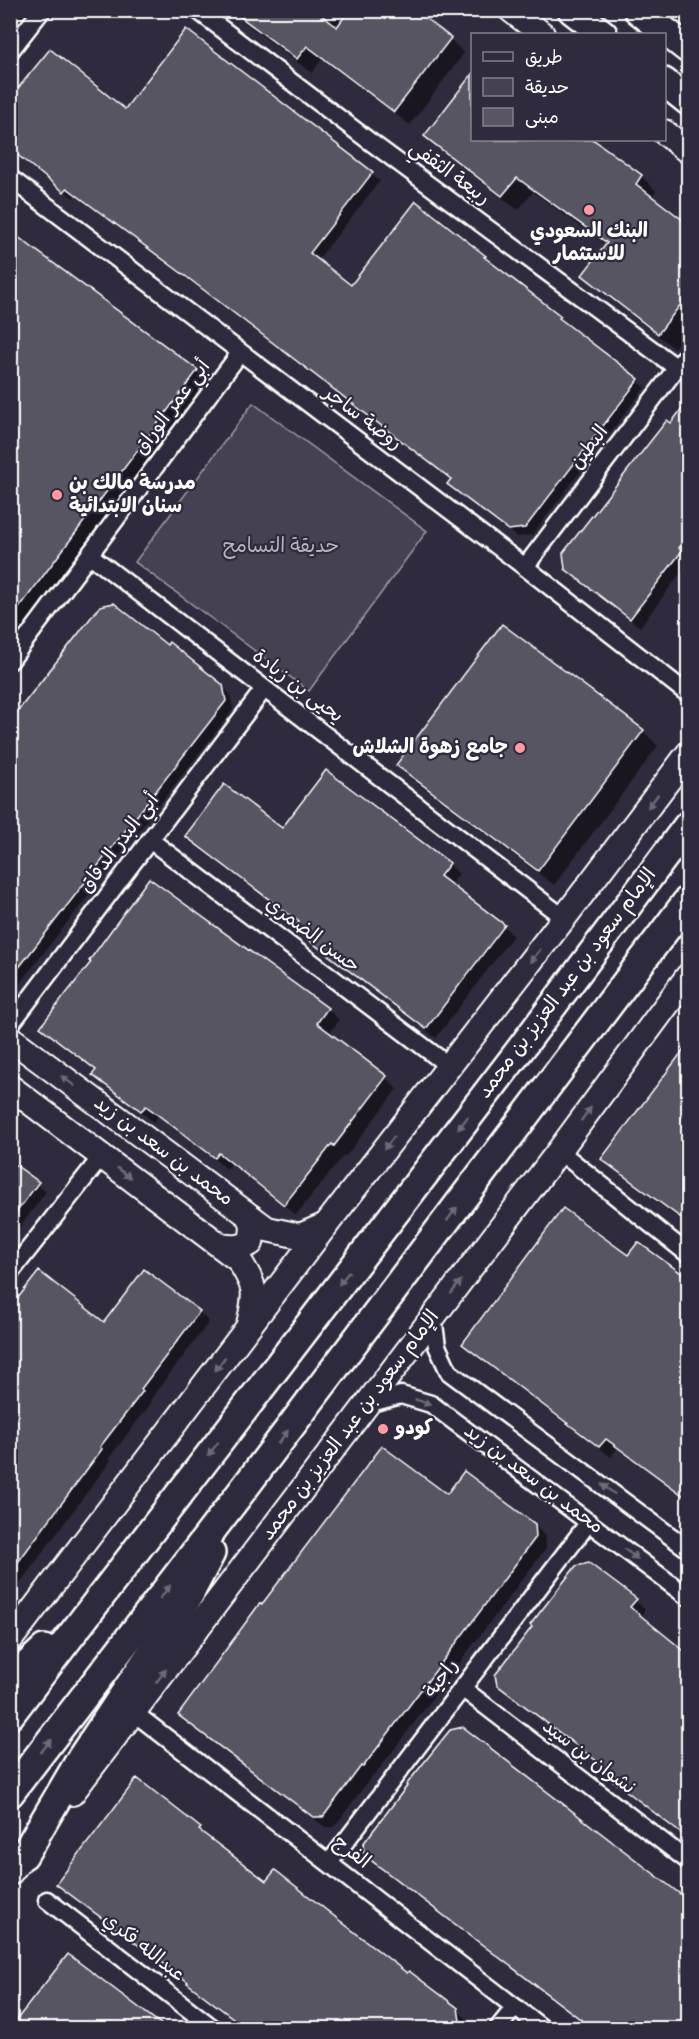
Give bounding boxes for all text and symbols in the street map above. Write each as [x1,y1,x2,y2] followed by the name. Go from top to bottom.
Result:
[471,33,666,141] legend
[525,46,563,72] text: طريق
[525,76,569,102] text: حديقة
[525,106,559,132] text: مبنى
[402,135,496,214] street label: ربيعة الثقفي
[582,203,596,217] marker: البنك السعودي للاستثمار
[530,218,648,270] place label: البنك السعودي للاستثمار
[127,354,219,462] street label: أبي عمر الوراق
[315,378,408,458] street label: روضة ساجر
[564,420,616,476] street label: البطين
[69,470,196,522] place label: مدرسة مالك بن سنان الابتدائية
[50,488,64,502] marker: مدرسة مالك بن سنان الابتدائية
[223,533,339,562] park label: حديقة التسامح
[245,643,349,731] street label: يحيى بن زيادة
[352,734,508,763] place label: جامع زهوة الشلاش
[513,741,527,755] marker: جامع زهوة الشلاش
[73,788,168,901] street label: أبي البدر الدقاق
[648,793,660,808] one-way arrow
[471,863,665,1105] street label: الإمام سعود بن عبد العزيز بن محمد
[259,891,365,981] street label: حسن الضمري
[530,948,542,963] one-way arrow
[60,1075,75,1087] one-way arrow
[87,1090,239,1214] street label: محمد بن سعد بن زيد
[580,1107,592,1123] one-way arrow
[458,1116,470,1131] one-way arrow
[384,1135,396,1150] one-way arrow
[116,1167,132,1179] one-way arrow
[445,1207,457,1222] one-way arrow
[339,1270,351,1285] one-way arrow
[450,1279,462,1294] one-way arrow
[254,1305,448,1547] street label: الإمام سعود بن عبد العزيز بن محمد
[215,1357,227,1372] one-way arrow
[414,1398,432,1407] one-way arrow
[393,1415,434,1444] place label: كودو
[457,1418,609,1542] street label: محمد بن سعد بن زيد
[376,1422,390,1436] marker: كودو
[277,1429,289,1444] one-way arrow
[206,1441,219,1457] one-way arrow
[600,1484,615,1496] one-way arrow
[624,1547,639,1559] one-way arrow
[159,1584,171,1600] one-way arrow
[418,1653,466,1705] street label: راجية
[154,1669,166,1684] one-way arrow
[535,1713,641,1803] street label: نشوان بن سيد
[40,1739,52,1754] one-way arrow
[326,1829,376,1877] street label: الفرج
[95,1906,191,1990] street label: عبدالله فكري

